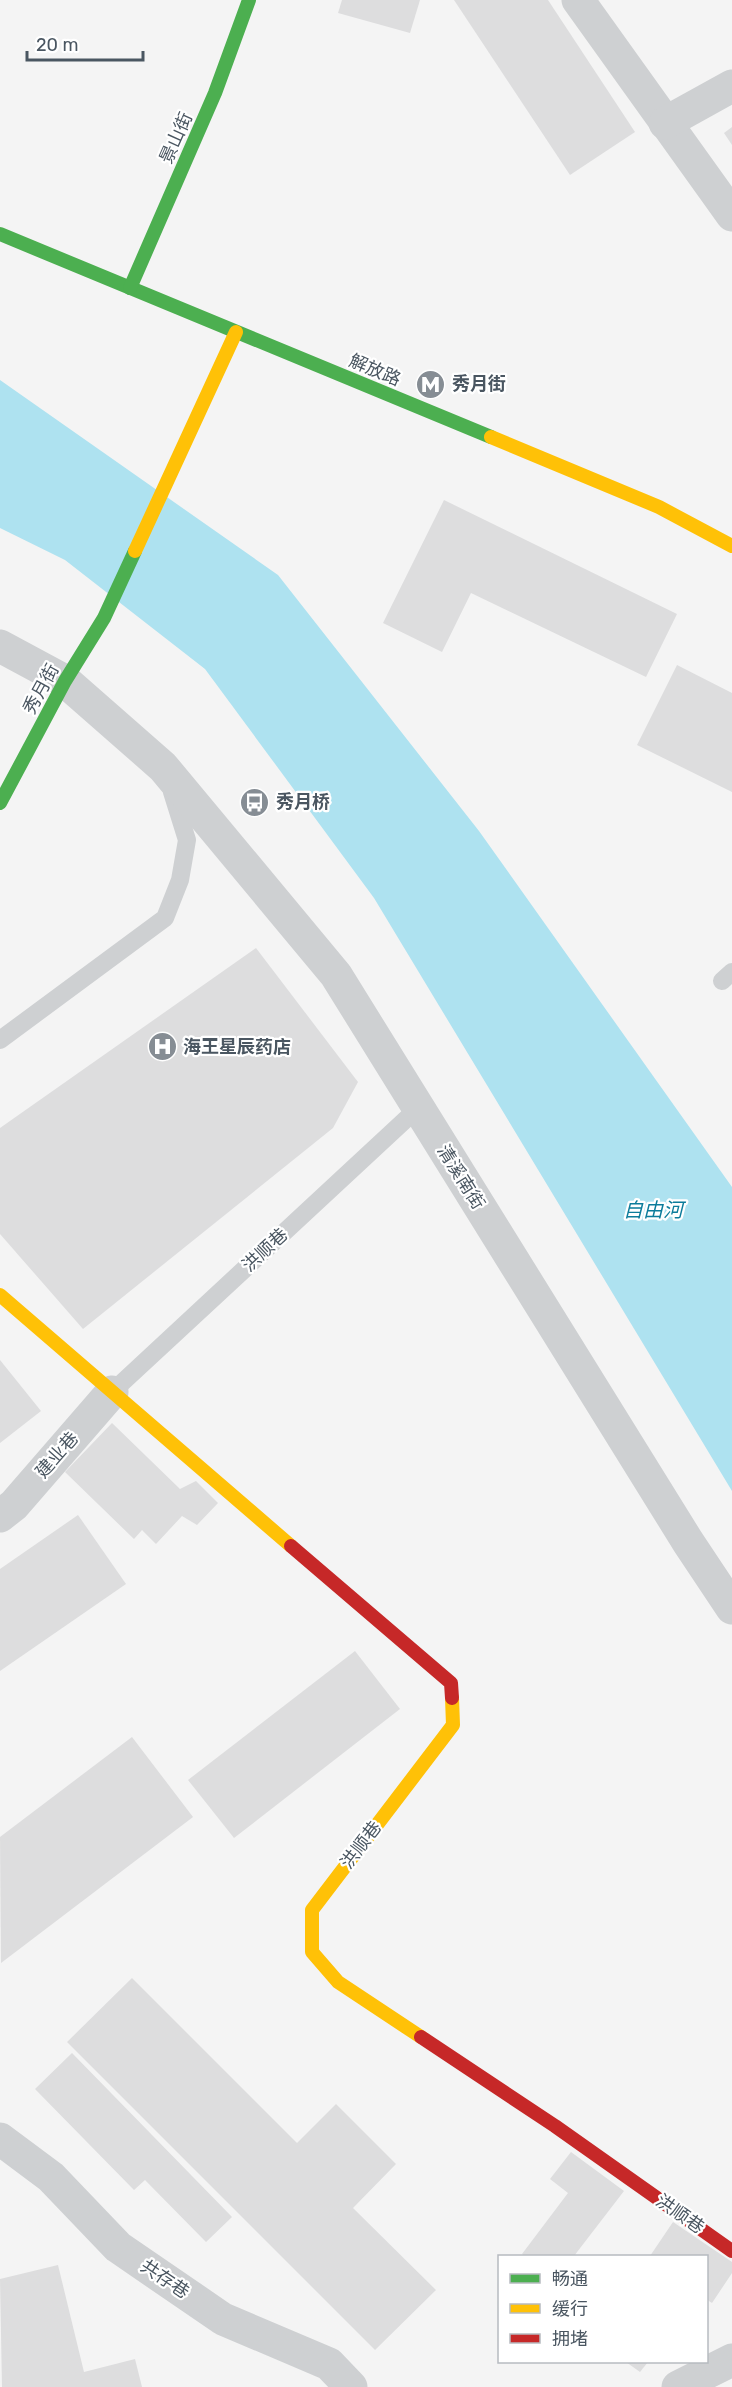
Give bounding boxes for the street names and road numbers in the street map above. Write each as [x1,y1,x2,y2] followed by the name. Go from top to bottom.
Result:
[155,109,197,167] street label: 景山街
[346,349,404,391] street label: 解放路
[18,660,64,718] street label: 秀月街
[433,1141,489,1213] street label: 清溪南街
[238,1224,292,1276] street label: 洪顺巷
[31,1427,83,1483] street label: 建业巷
[336,1817,386,1873] street label: 洪顺巷
[652,2190,708,2238] street label: 洪顺巷
[136,2255,194,2303] street label: 共存巷

